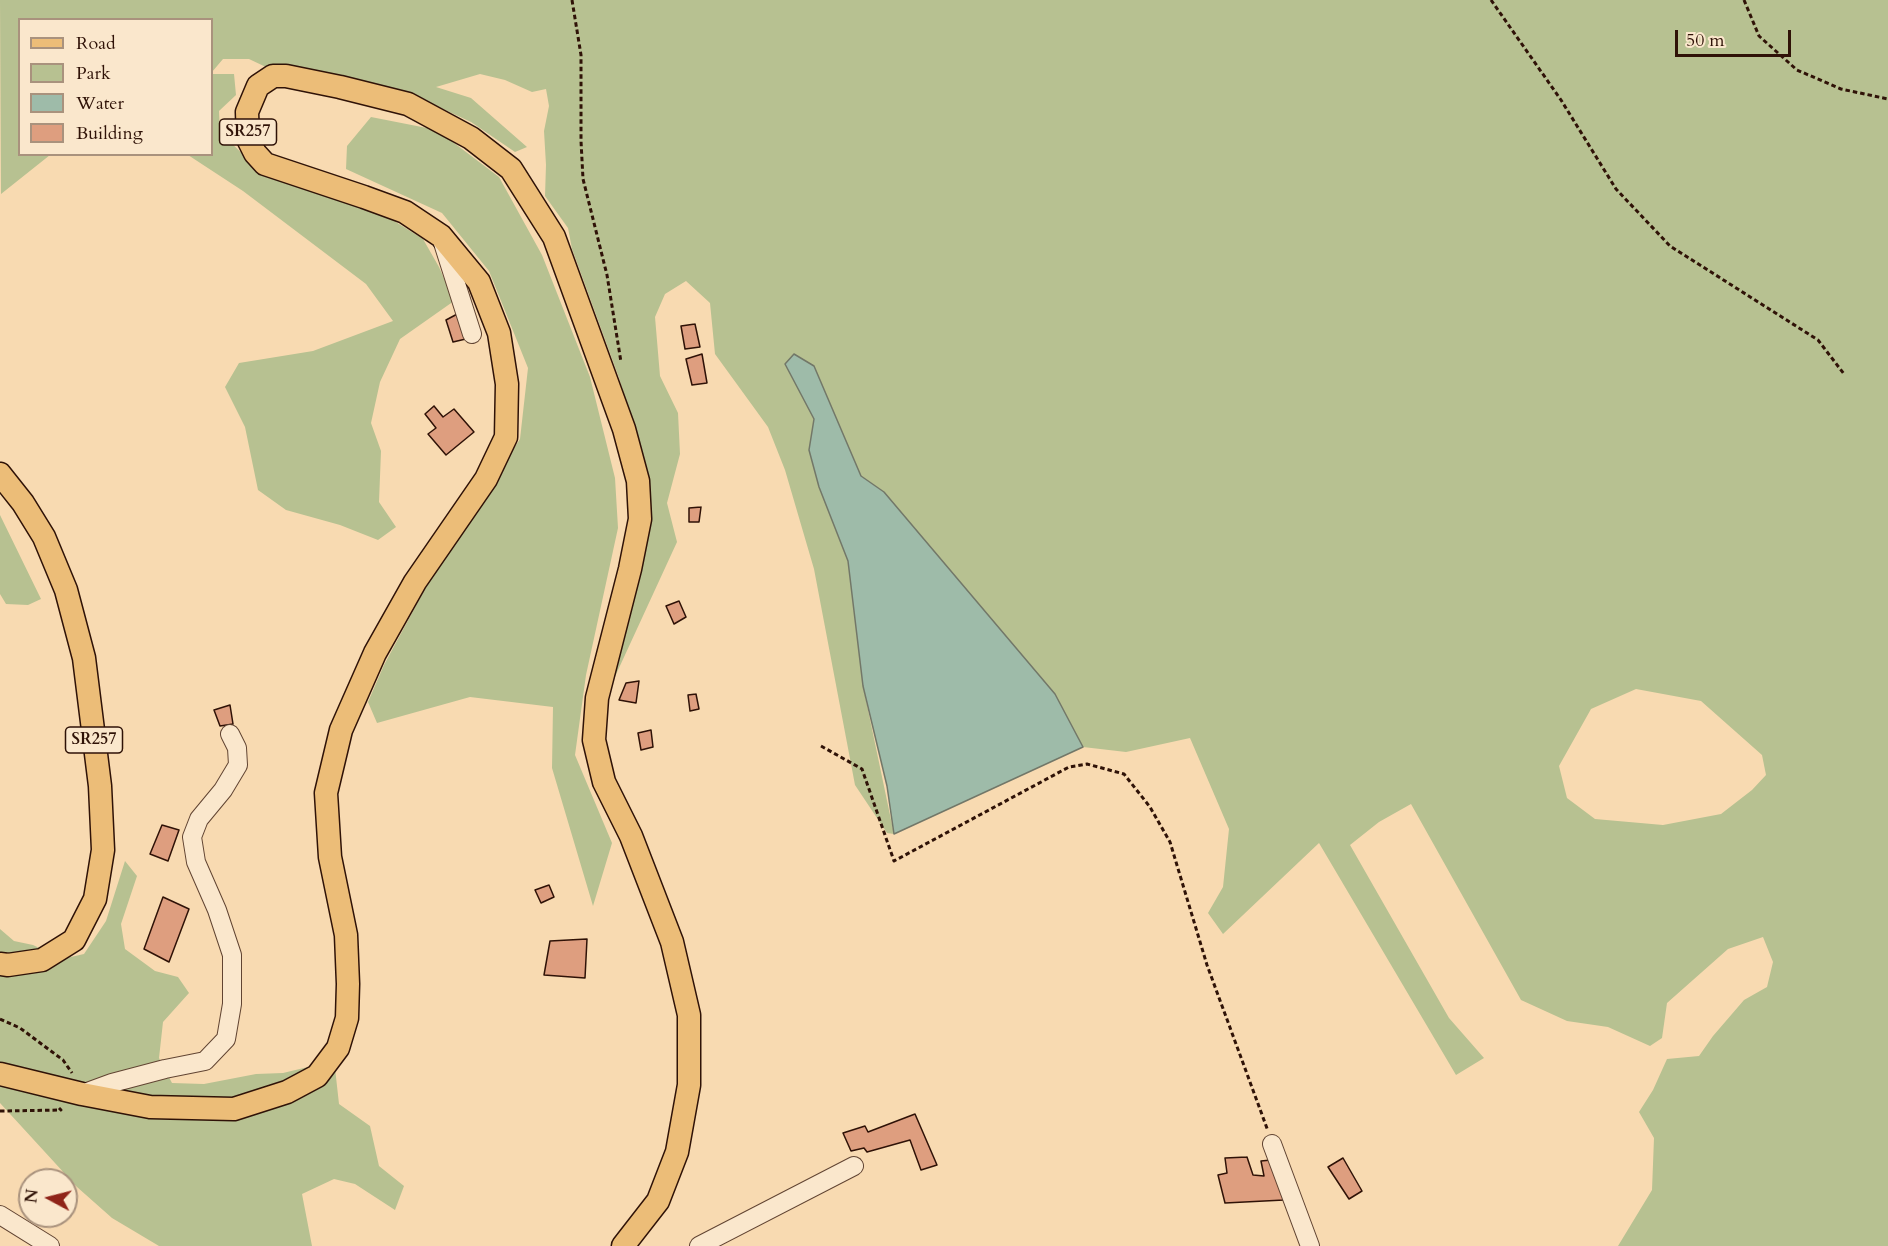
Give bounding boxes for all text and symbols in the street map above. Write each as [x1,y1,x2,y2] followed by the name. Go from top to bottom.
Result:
[18,18,213,156] legend
[1678,18,1794,56] scale bar
[1686,28,1725,53] text: 50 m
[76,31,116,56] text: Road
[76,61,111,86] text: Park
[76,91,124,116] text: Water
[220,119,276,145] road number: SR257
[76,121,143,146] text: Building
[66,727,122,753] road number: SR257
[18,1168,78,1228] north arrow
[20,1188,44,1204] text: N

